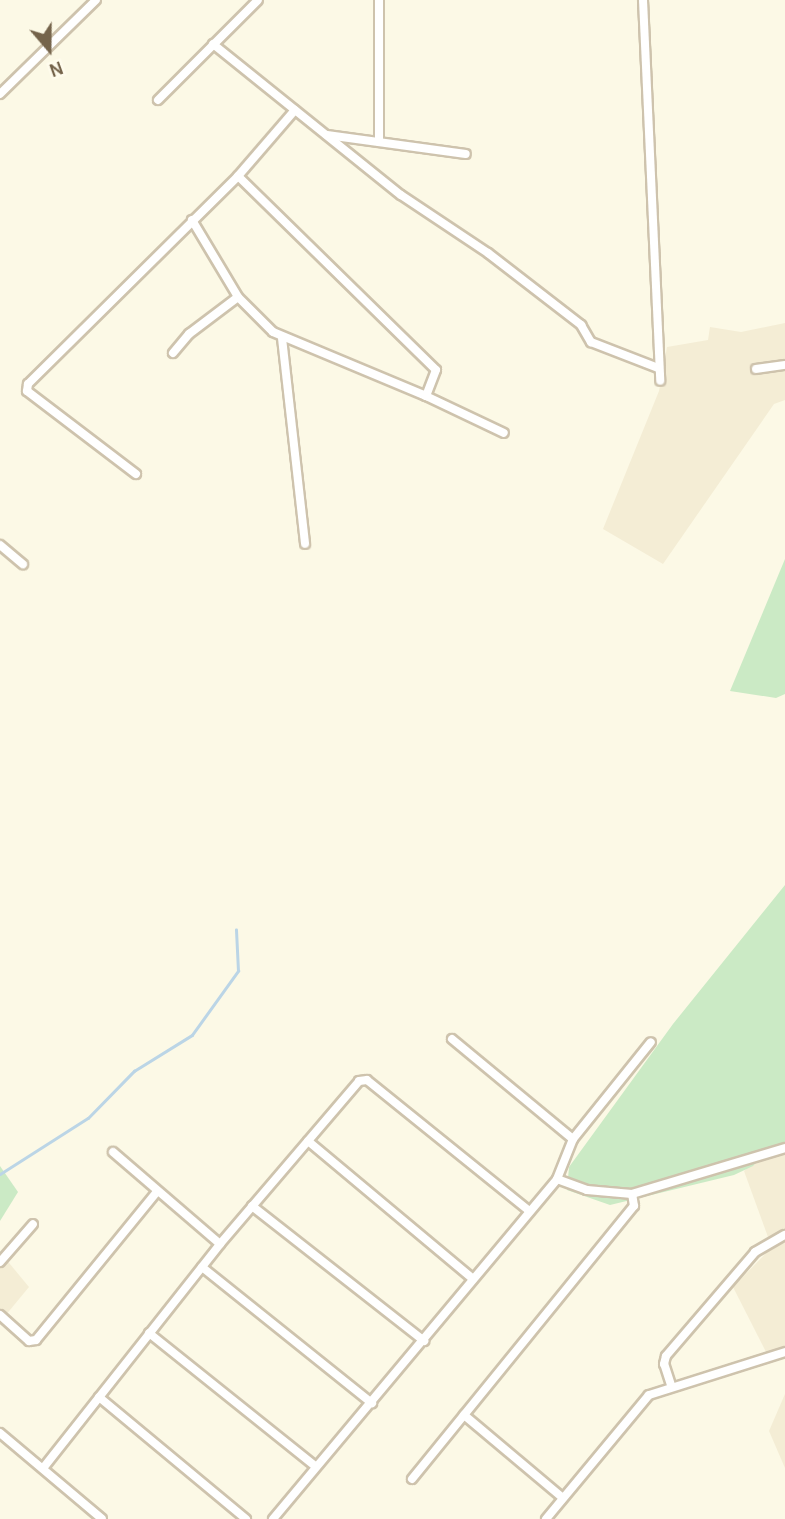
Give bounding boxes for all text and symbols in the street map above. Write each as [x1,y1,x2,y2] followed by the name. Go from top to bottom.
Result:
[14,14,84,84] north arrow
[46,56,66,81] text: N

